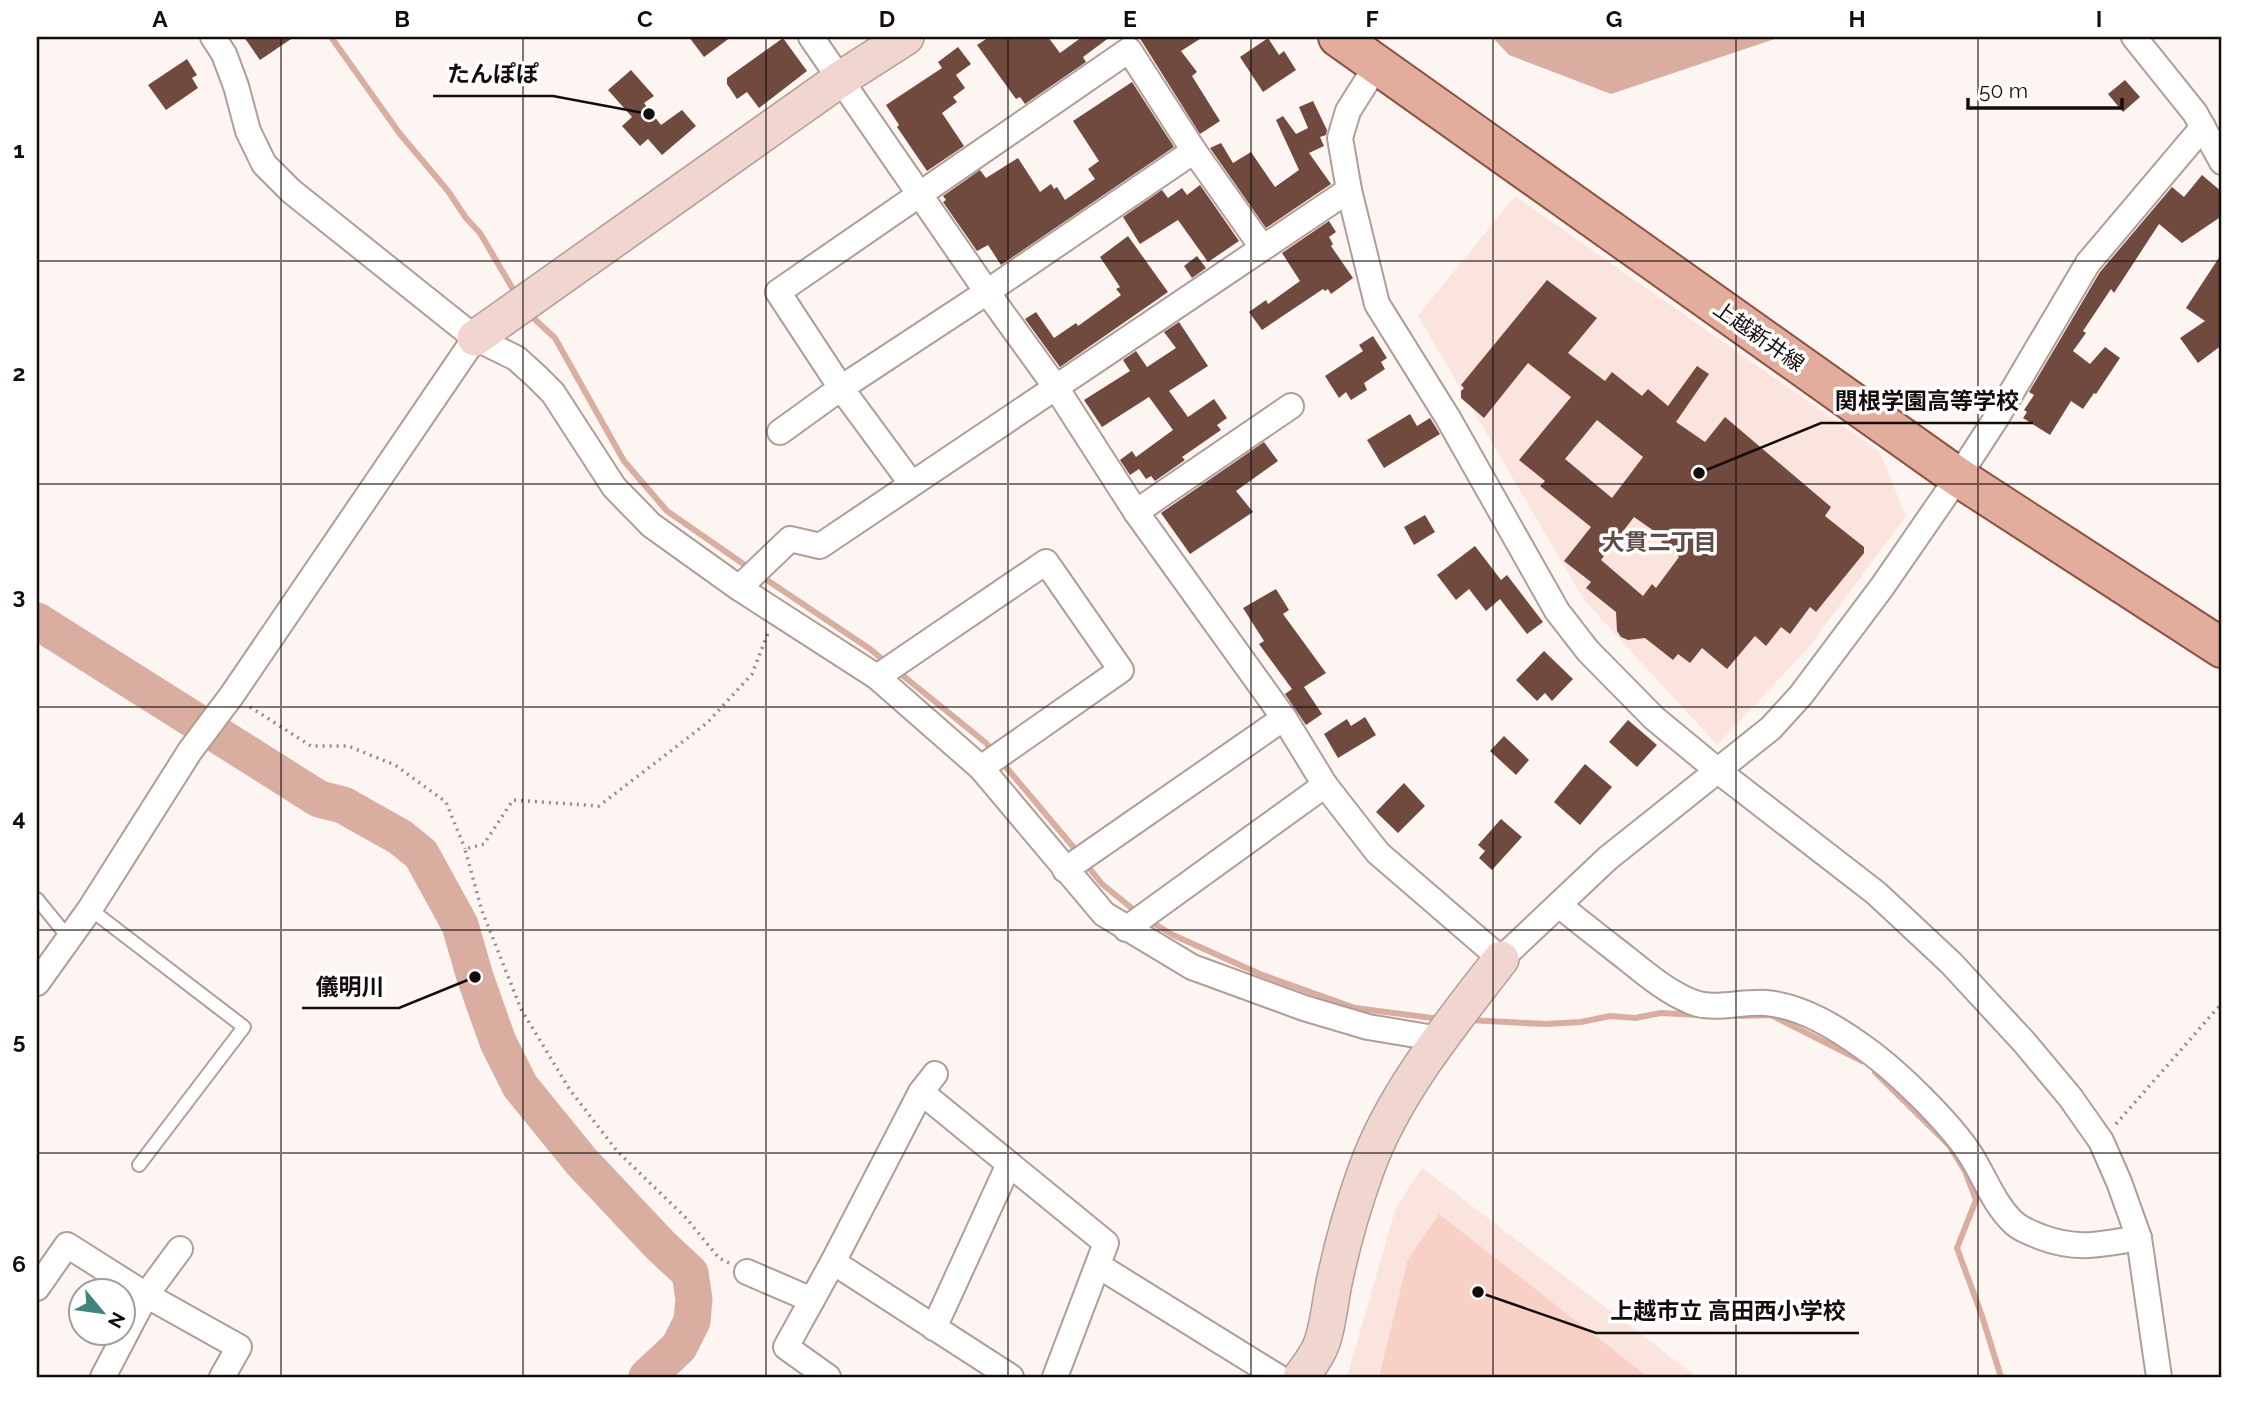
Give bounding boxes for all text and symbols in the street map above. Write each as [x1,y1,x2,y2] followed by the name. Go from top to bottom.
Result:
[152,5,168,32] text: A
[394,5,410,32] text: B
[637,5,653,32] text: C
[879,5,895,32] text: D
[1123,5,1137,32] text: E
[1365,5,1379,32] text: F
[1606,5,1622,32] text: G
[1848,5,1866,32] text: H
[2096,5,2102,32] text: I
[433,52,553,96] callout: たんぽぽ
[447,60,539,87] text: たんぽぽ
[1968,66,2122,110] scale bar
[1979,78,2028,103] text: 50 m
[13,136,25,163] text: 1
[1709,296,1809,376] street label: 上越新井線
[13,359,25,386] text: 2
[1821,379,2033,423] callout: 関根学園高等学校
[1835,387,2019,414] text: 関根学園高等学校
[1602,528,1717,555] district label: 大貫二丁目
[13,582,25,609] text: 3
[12,804,26,831] text: 4
[302,964,399,1008] callout: 儀明川
[316,973,385,1000] text: 儀明川
[13,1027,26,1054] text: 5
[12,1250,26,1277] text: 6
[66,1278,136,1348] north arrow
[1596,1289,1859,1333] callout: 上越市立 高田西小学校
[1610,1297,1846,1324] text: 上越市立 高田西小学校
[104,1309,130,1332] text: N

